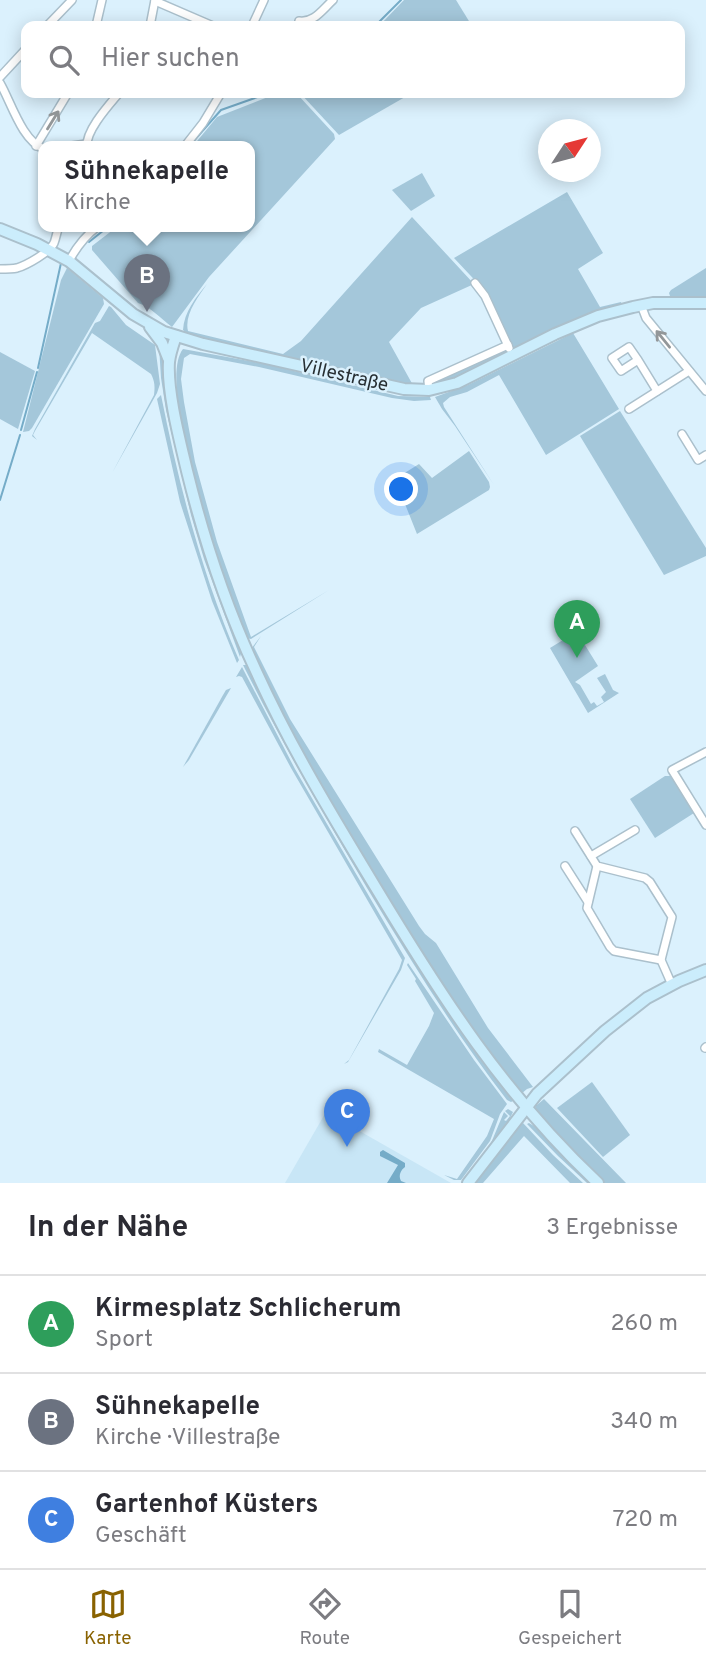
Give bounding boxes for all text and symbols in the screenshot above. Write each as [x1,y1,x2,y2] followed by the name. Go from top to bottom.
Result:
[21,21,685,98] search box
[45,41,83,79] icon: search
[101,43,240,76] text: Hier suchen
[46,110,60,130] one-way arrow
[538,119,601,182] north arrow
[38,141,255,232] popup
[64,156,229,189] text: Sühnekapelle
[64,189,131,218] text: Kirche
[124,254,170,312] pin: B
[656,331,671,349] one-way arrow
[297,354,391,398] street label: Villestraße
[384,472,418,506] your location
[554,600,600,658] pin: A
[324,1089,370,1147] pin: C
[28,1210,188,1247] text: In der Nähe
[546,1214,678,1243] text: 3 Ergebnisse
[95,1293,402,1326] text: Kirmesplatz Schlicherum
[43,1310,59,1339] text: A
[611,1310,678,1339] text: 260 m
[95,1326,153,1355] text: Sport
[95,1391,260,1424] text: Sühnekapelle
[43,1408,59,1437] text: B
[610,1408,678,1437] text: 340 m
[95,1424,280,1453] text: Kirche · Villestraße
[95,1489,318,1522] text: Gartenhof Küsters
[44,1506,58,1535] text: C
[613,1506,678,1535] text: 720 m
[95,1522,187,1551] text: Geschäft
[84,1585,131,1651] tab: Karte
[299,1585,350,1651] tab: Route
[518,1585,622,1651] tab: Gespeichert

